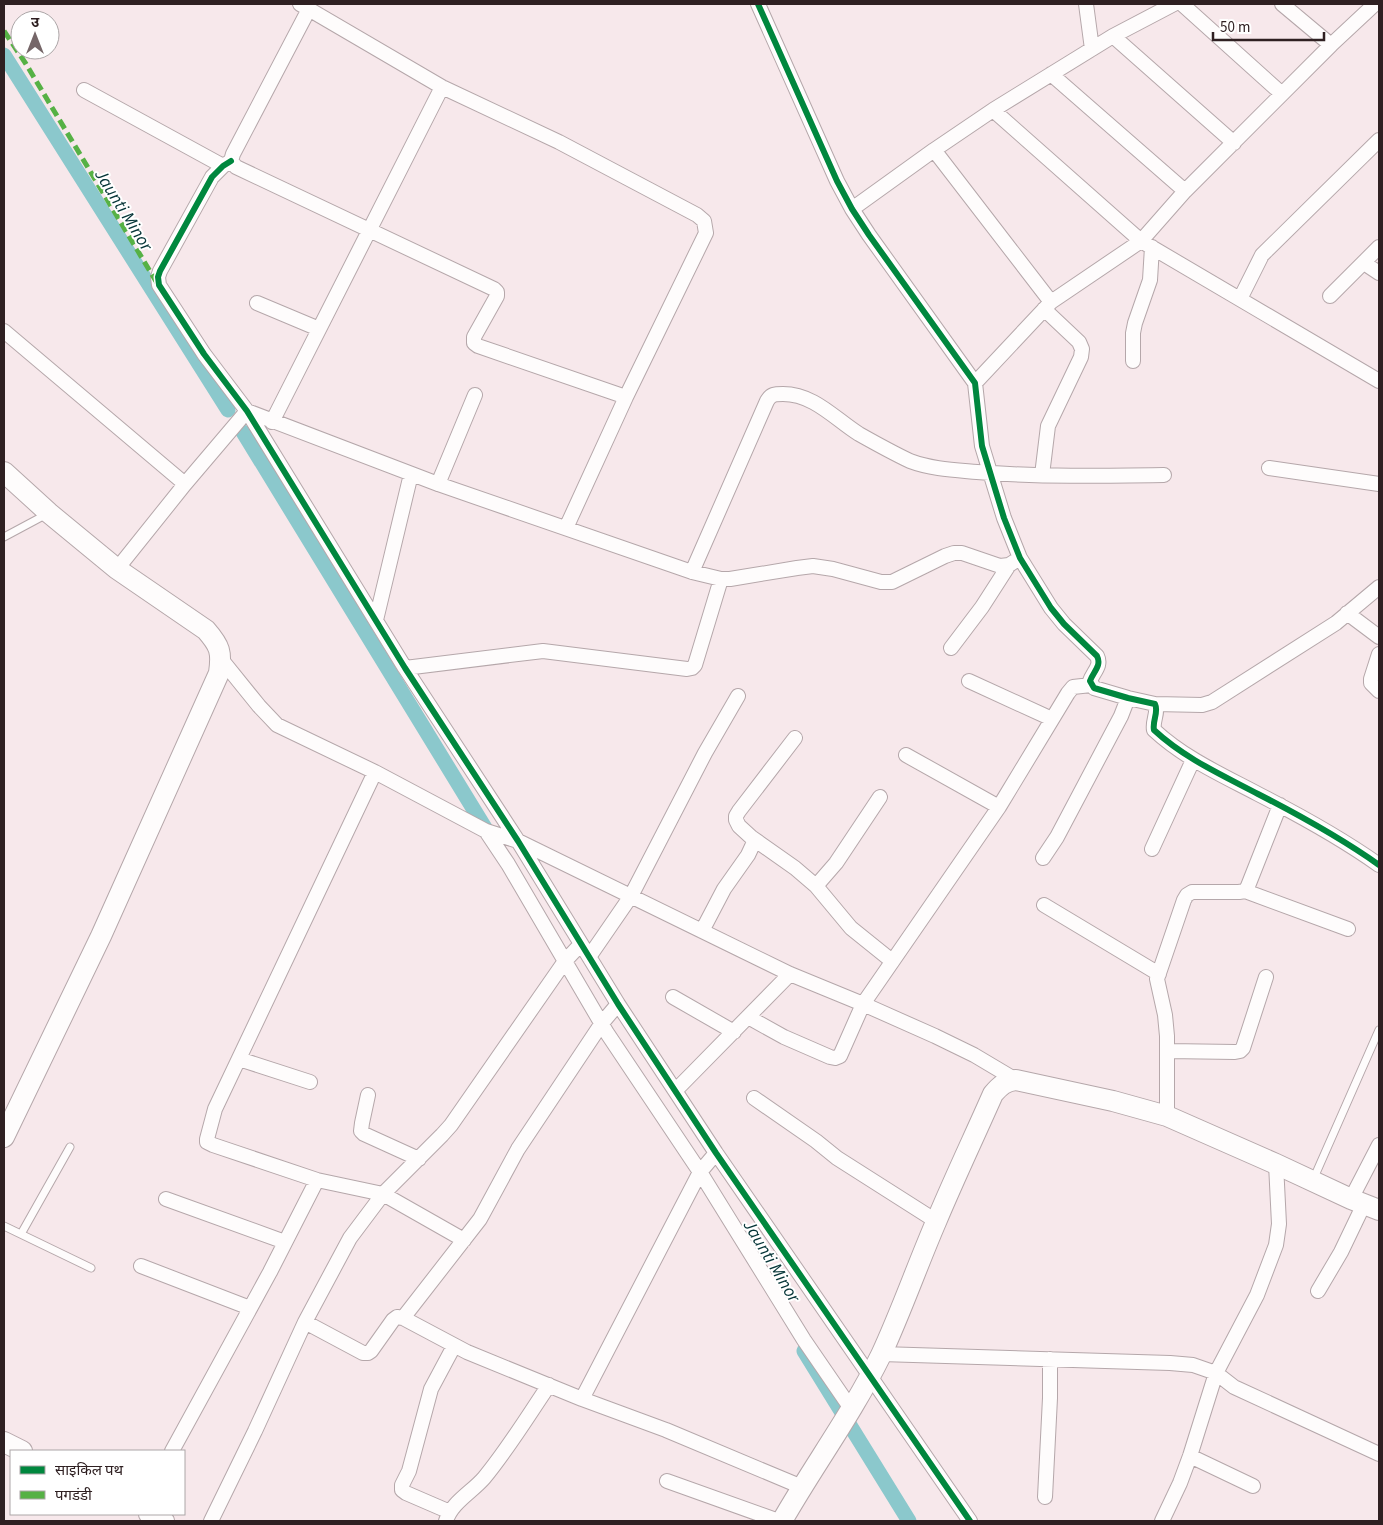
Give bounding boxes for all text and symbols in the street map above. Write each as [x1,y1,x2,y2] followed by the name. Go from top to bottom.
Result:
[10,10,60,60] north arrow
[1213,10,1324,42] scale bar
[31,13,40,33] text: उ
[1220,17,1250,38] text: 50 m
[88,164,159,257] water label: Jaunti Minor
[737,1214,806,1308] water label: Jaunti Minor
[10,1450,185,1515] legend
[55,1460,123,1481] text: साइकिल पथ
[55,1485,93,1506] text: पगडंडी

